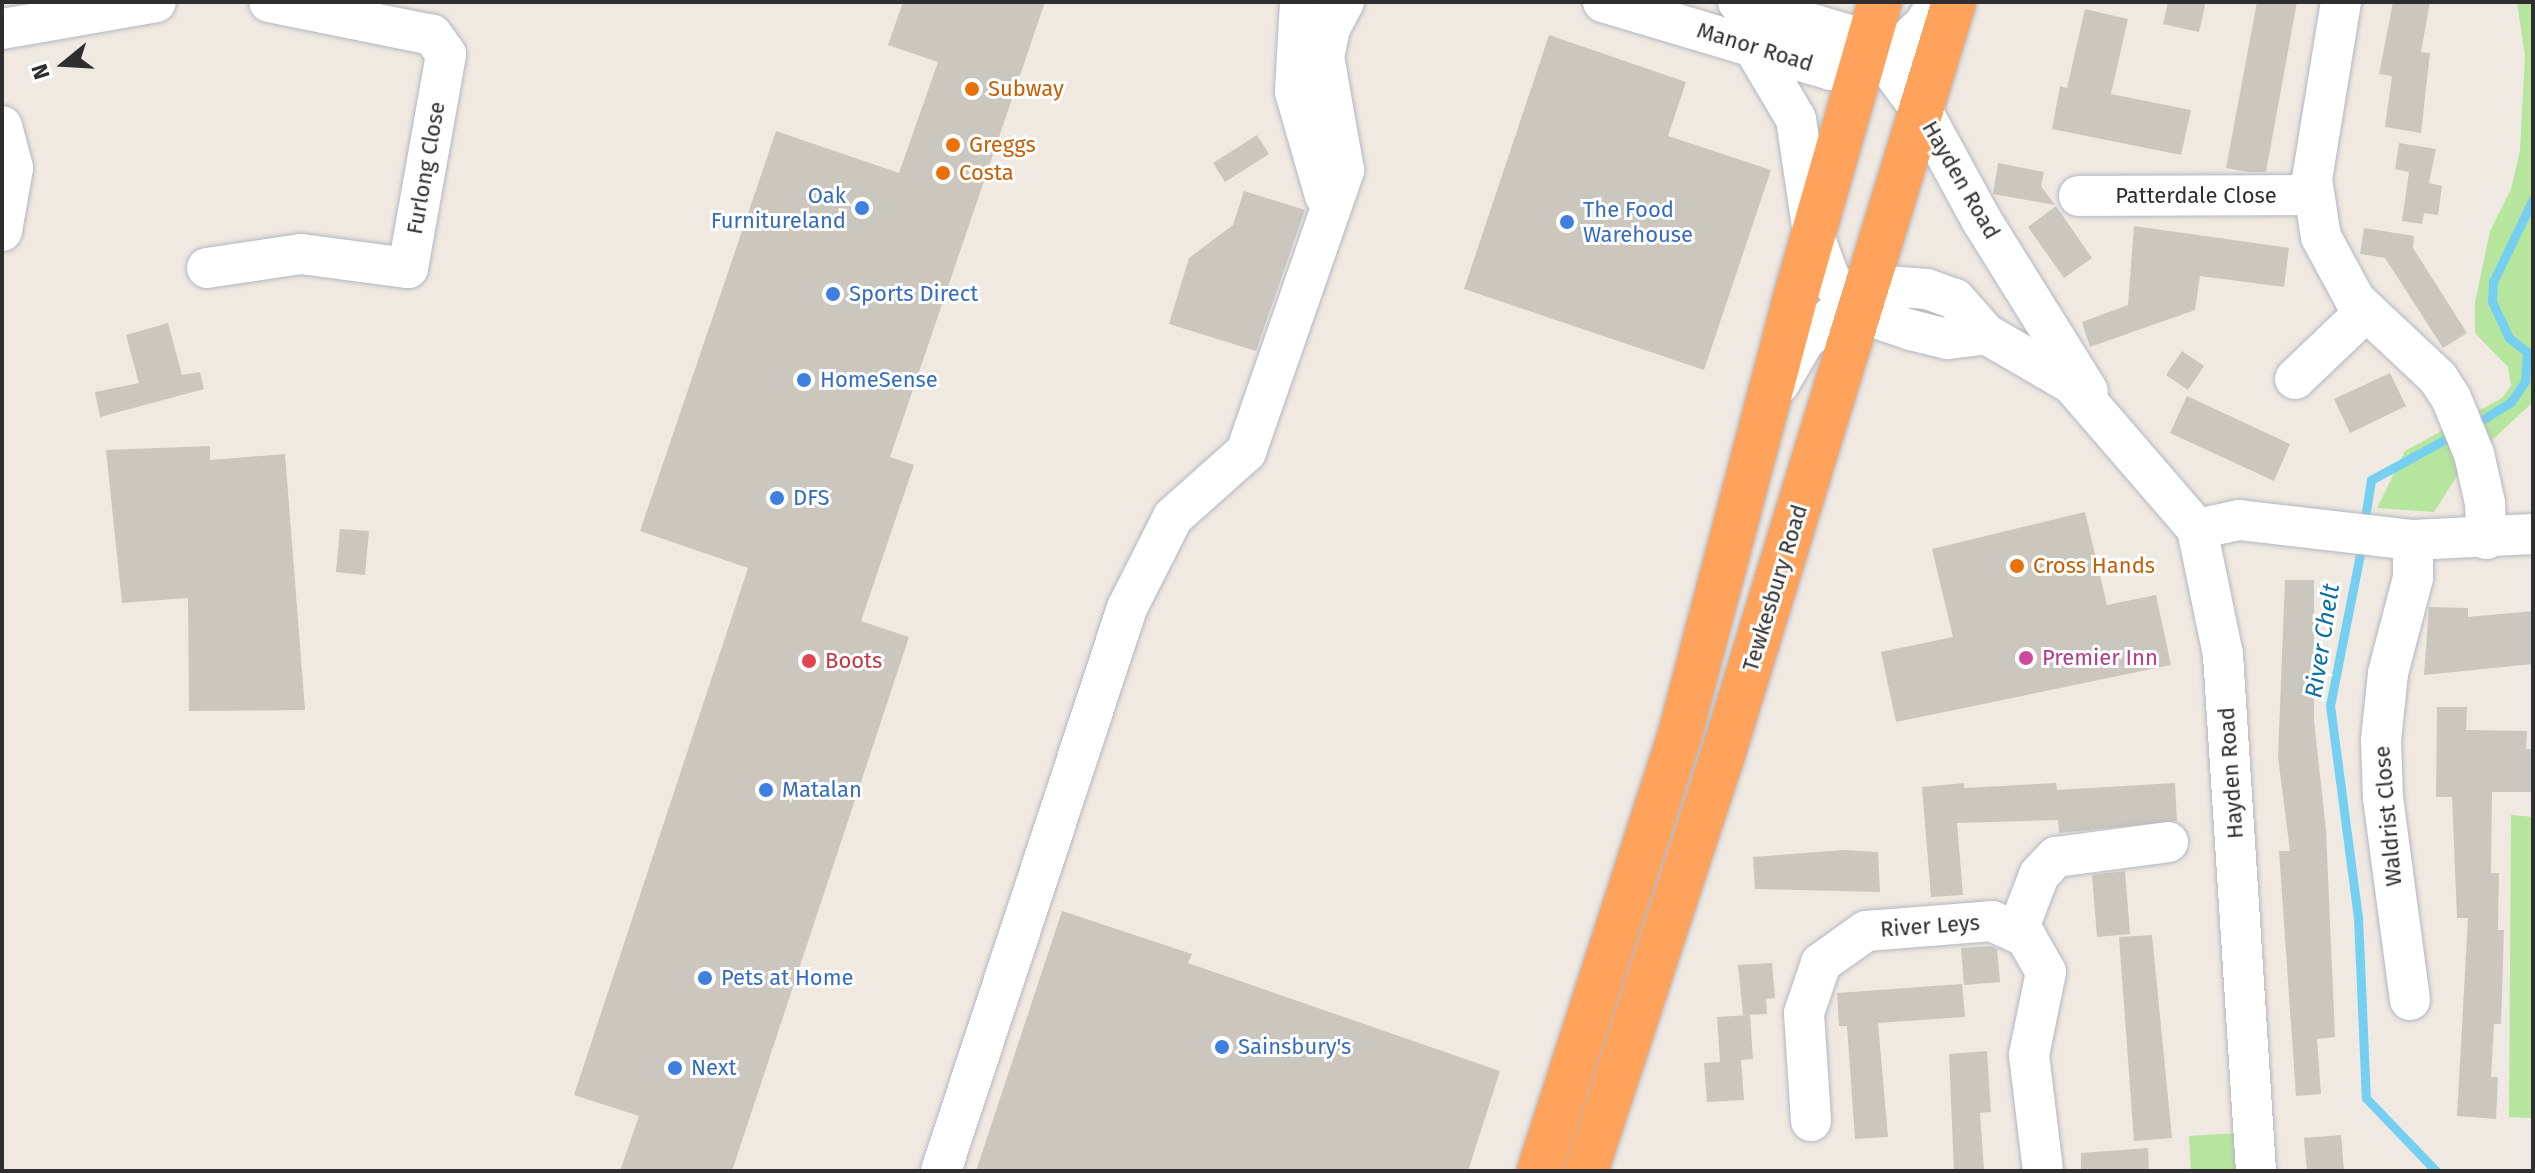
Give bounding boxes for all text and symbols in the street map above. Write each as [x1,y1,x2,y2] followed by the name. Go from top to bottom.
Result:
[1694,17,1816,77] street label: Manor Road
[24,24,104,104] north arrow
[26,60,56,83] text: N
[988,76,1064,102] place label: Subway
[963,80,981,98] marker: Subway
[401,100,451,236] street label: Furlong Close
[1917,116,2005,244] street label: Hayden Road
[969,132,1036,158] place label: Greggs
[944,136,962,154] marker: Greggs
[959,160,1014,186] place label: Costa
[934,164,952,182] marker: Costa
[711,182,846,234] place label: Oak Furnitureland
[2115,183,2277,209] street label: Patterdale Close
[1583,196,1693,248] place label: The Food Warehouse
[853,199,871,217] marker: Oak Furnitureland
[1558,213,1576,231] marker: The Food Warehouse
[849,281,978,307] place label: Sports Direct
[824,285,842,303] marker: Sports Direct
[820,367,938,393] place label: HomeSense
[795,371,813,389] marker: HomeSense
[793,485,830,511] place label: DFS
[768,489,786,507] marker: DFS
[1737,501,1813,675] street label: Tewkesbury Road
[2033,553,2155,579] place label: Cross Hands
[2008,557,2026,575] marker: Cross Hands
[2300,582,2346,700] water label: River Chelt
[2042,645,2158,671] place label: Premier Inn
[825,648,882,674] place label: Boots
[2017,649,2035,667] marker: Premier Inn
[800,652,818,670] marker: Boots
[2213,706,2249,840] street label: Hayden Road
[2369,745,2407,887] street label: Waldrist Close
[782,777,862,803] place label: Matalan
[757,781,775,799] marker: Matalan
[1879,909,1981,943] street label: River Leys
[721,965,854,991] place label: Pets at Home
[696,969,714,987] marker: Pets at Home
[1238,1034,1351,1060] place label: Sainsbury's
[1213,1038,1231,1056] marker: Sainsbury's
[691,1055,736,1081] place label: Next
[666,1059,684,1077] marker: Next

